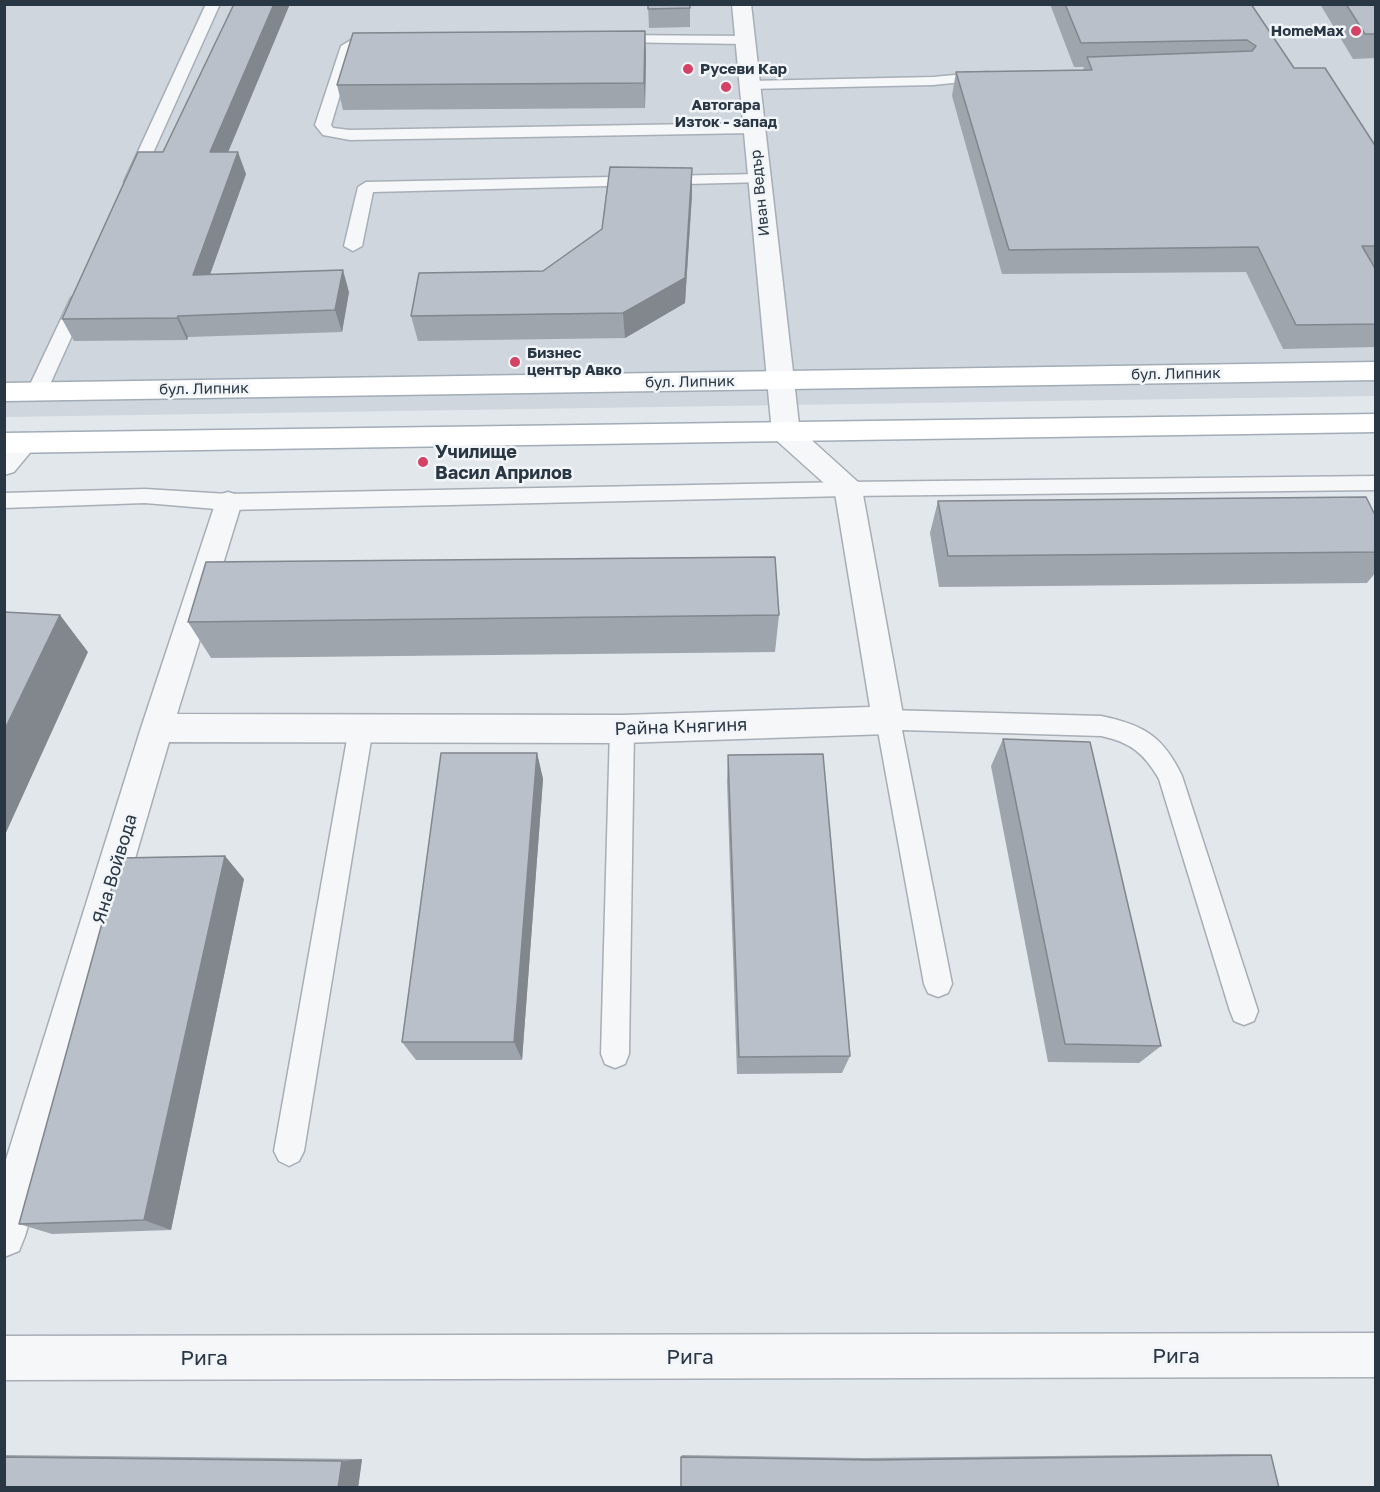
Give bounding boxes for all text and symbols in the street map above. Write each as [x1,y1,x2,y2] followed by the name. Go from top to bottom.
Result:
[1271,22,1344,40] place label: HomeMax
[1349,24,1363,38] marker: HomeMax
[700,60,787,78] place label: Русеви Кар
[681,62,695,76] marker: Русеви Кар
[719,80,733,94] marker: Автогара Изток - запад
[675,96,777,131] place label: Автогара Изток - запад
[746,149,774,237] street label: Иван Ведър
[527,344,622,379] place label: Бизнес център Авко
[508,355,522,369] marker: Бизнес център Авко
[1131,364,1221,384] street label: бул. Липник
[645,372,735,392] street label: бул. Липник
[159,379,249,399] street label: бул. Липник
[435,441,572,484] place label: Училище Васил Априлов
[416,455,430,469] marker: Училище Васил Априлов
[614,714,748,740] street label: Райна Княгиня
[88,811,142,927] street label: Яна Войвода
[1152,1343,1200,1369] street label: Рига
[666,1344,714,1370] street label: Рига
[180,1345,228,1371] street label: Рига

